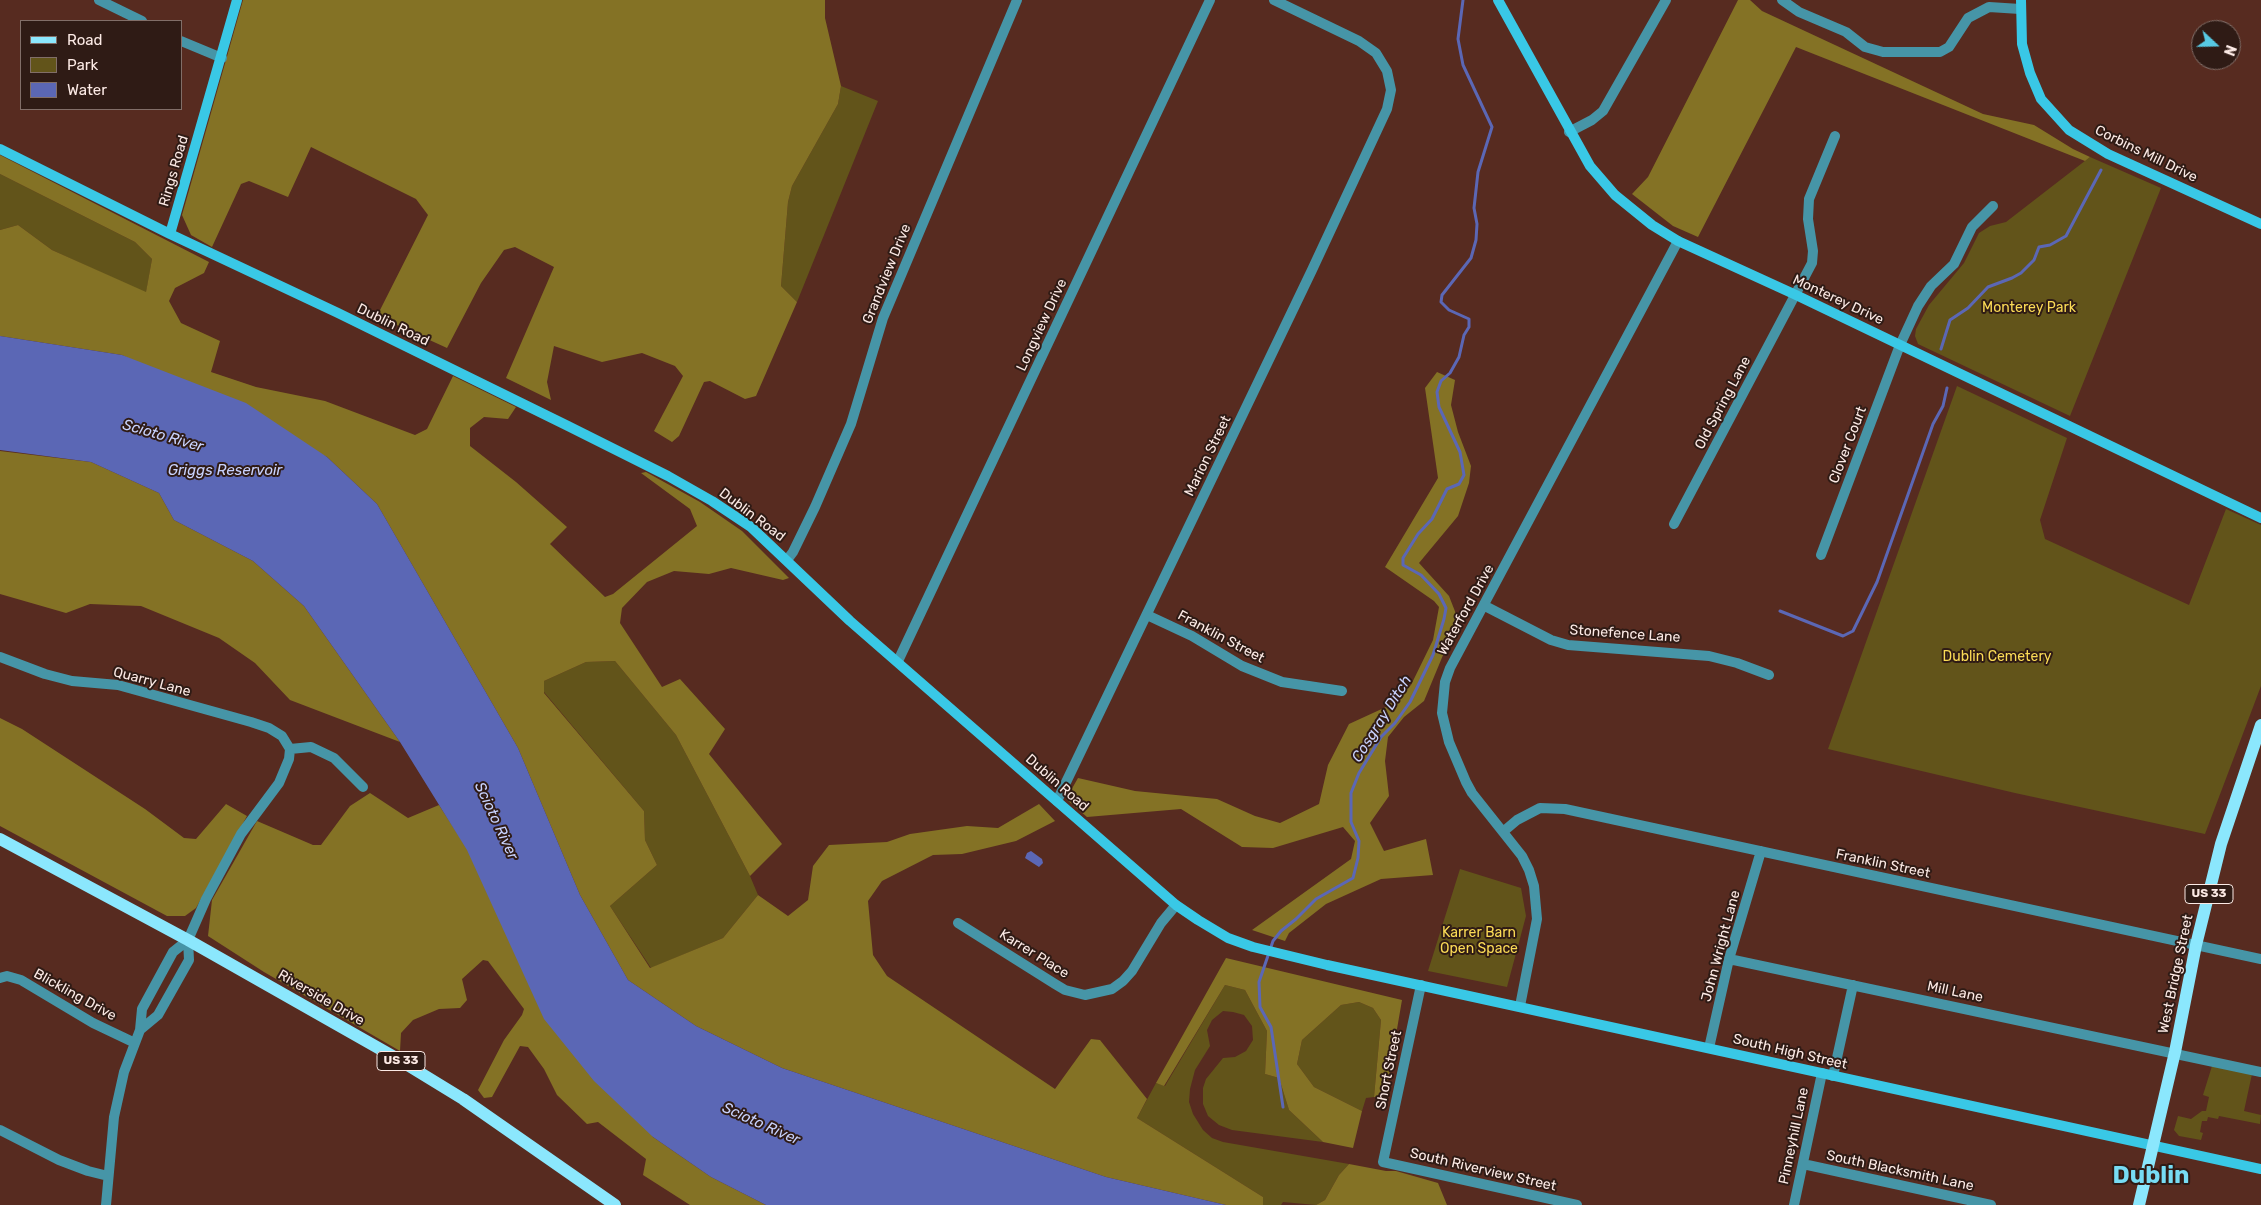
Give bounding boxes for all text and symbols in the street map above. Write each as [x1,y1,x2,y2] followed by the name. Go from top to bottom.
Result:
[20,20,182,110] legend
[2191,20,2241,70] north arrow
[67,31,103,49] text: Road
[2220,42,2239,58] text: N
[67,56,98,74] text: Park
[67,81,107,99] text: Water
[2092,122,2200,186] street label: Corbins Mill Drive
[156,134,192,208] street label: Rings Road
[859,222,915,326] street label: Grandview Drive
[1790,272,1886,328] street label: Monterey Drive
[1013,276,1071,374] street label: Longview Drive
[354,300,432,350] street label: Dublin Road
[1982,300,2076,316] park label: Monterey Park
[1691,354,1755,452] street label: Old Spring Lane
[1826,404,1870,486] street label: Clover Court
[1181,413,1235,499] street label: Marion Street
[120,416,206,456] water label: Scioto River
[168,462,282,480] water label: Griggs Reservoir
[716,485,788,545] street label: Dublin Road
[1434,562,1498,658] street label: Waterford Drive
[1175,607,1267,667] street label: Franklin Street
[1569,622,1681,646] street label: Stonefence Lane
[1943,649,2051,665] park label: Dublin Cemetery
[111,664,193,700] street label: Quarry Lane
[1348,672,1416,766] water label: Cosgray Ditch
[1022,751,1092,815] street label: Dublin Road
[470,779,522,863] water label: Scioto River
[1834,846,1932,882] street label: Franklin Street
[2185,884,2233,904] road number: US 33
[1698,888,1744,1004] street label: John Wright Lane
[2155,913,2197,1035] street label: West Bridge Street
[1440,925,1518,958] park label: Karrer Barn Open Space
[996,926,1072,982] street label: Karrer Place
[31,965,119,1025] street label: Blickling Drive
[275,966,367,1030] street label: Riverside Drive
[1926,978,1984,1006] street label: Mill Lane
[1372,1029,1406,1111] street label: Short Street
[1731,1031,1849,1073] street label: South High Street
[377,1052,425,1070] road number: US 33
[1776,1086,1812,1186] street label: Pinneyhill Lane
[719,1099,803,1149] water label: Scioto River
[1408,1145,1558,1195] street label: South Riverview Street
[1825,1147,1975,1195] street label: South Blacksmith Lane
[2113,1162,2189,1190] district label: Dublin

